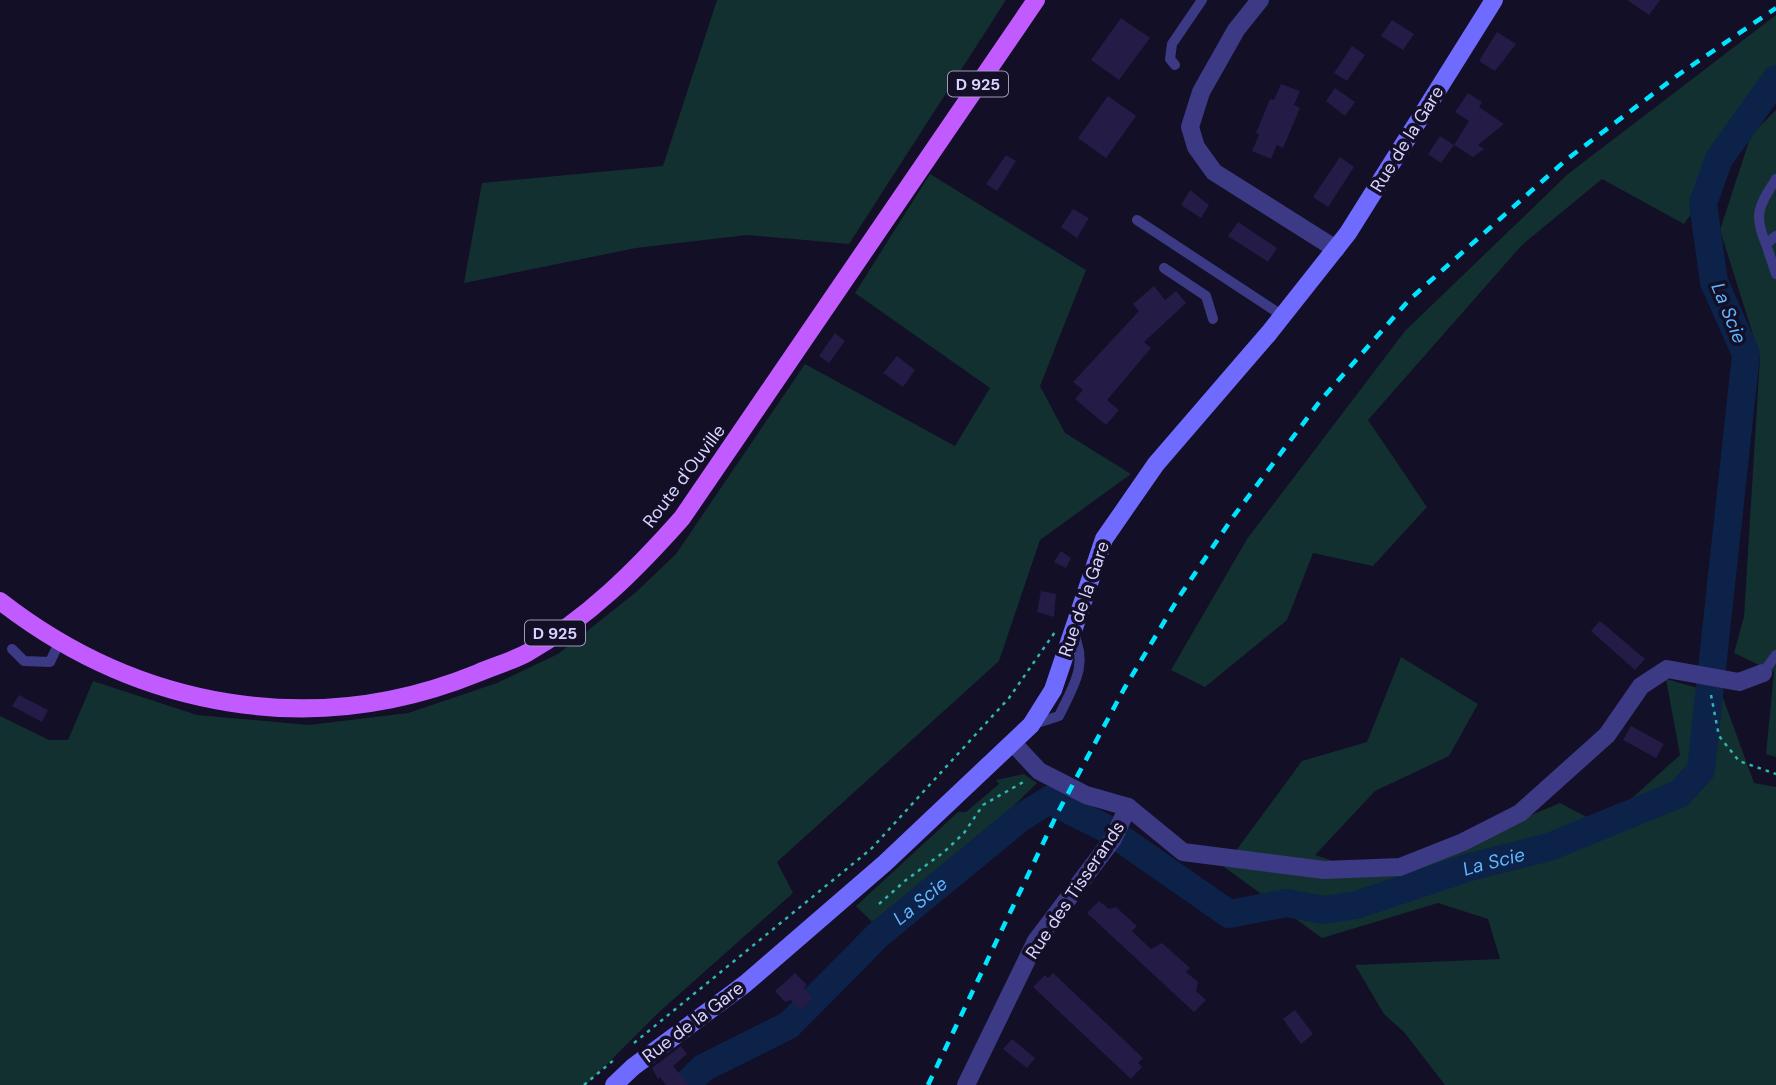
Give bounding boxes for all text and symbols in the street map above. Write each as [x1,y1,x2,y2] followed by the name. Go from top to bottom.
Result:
[948,72,1008,96] road number: D 925
[1365,81,1449,197] street label: Rue de la Gare
[1706,279,1753,347] water label: La Scie
[637,419,731,533] street label: Route d'Ouville
[1053,538,1115,660] street label: Rue de la Gare
[525,620,585,646] road number: D 925
[1020,816,1130,964] street label: Rue des Tisserands
[1459,841,1528,881] water label: La Scie
[887,871,952,930] water label: La Scie
[638,976,748,1068] street label: Rue de la Gare

